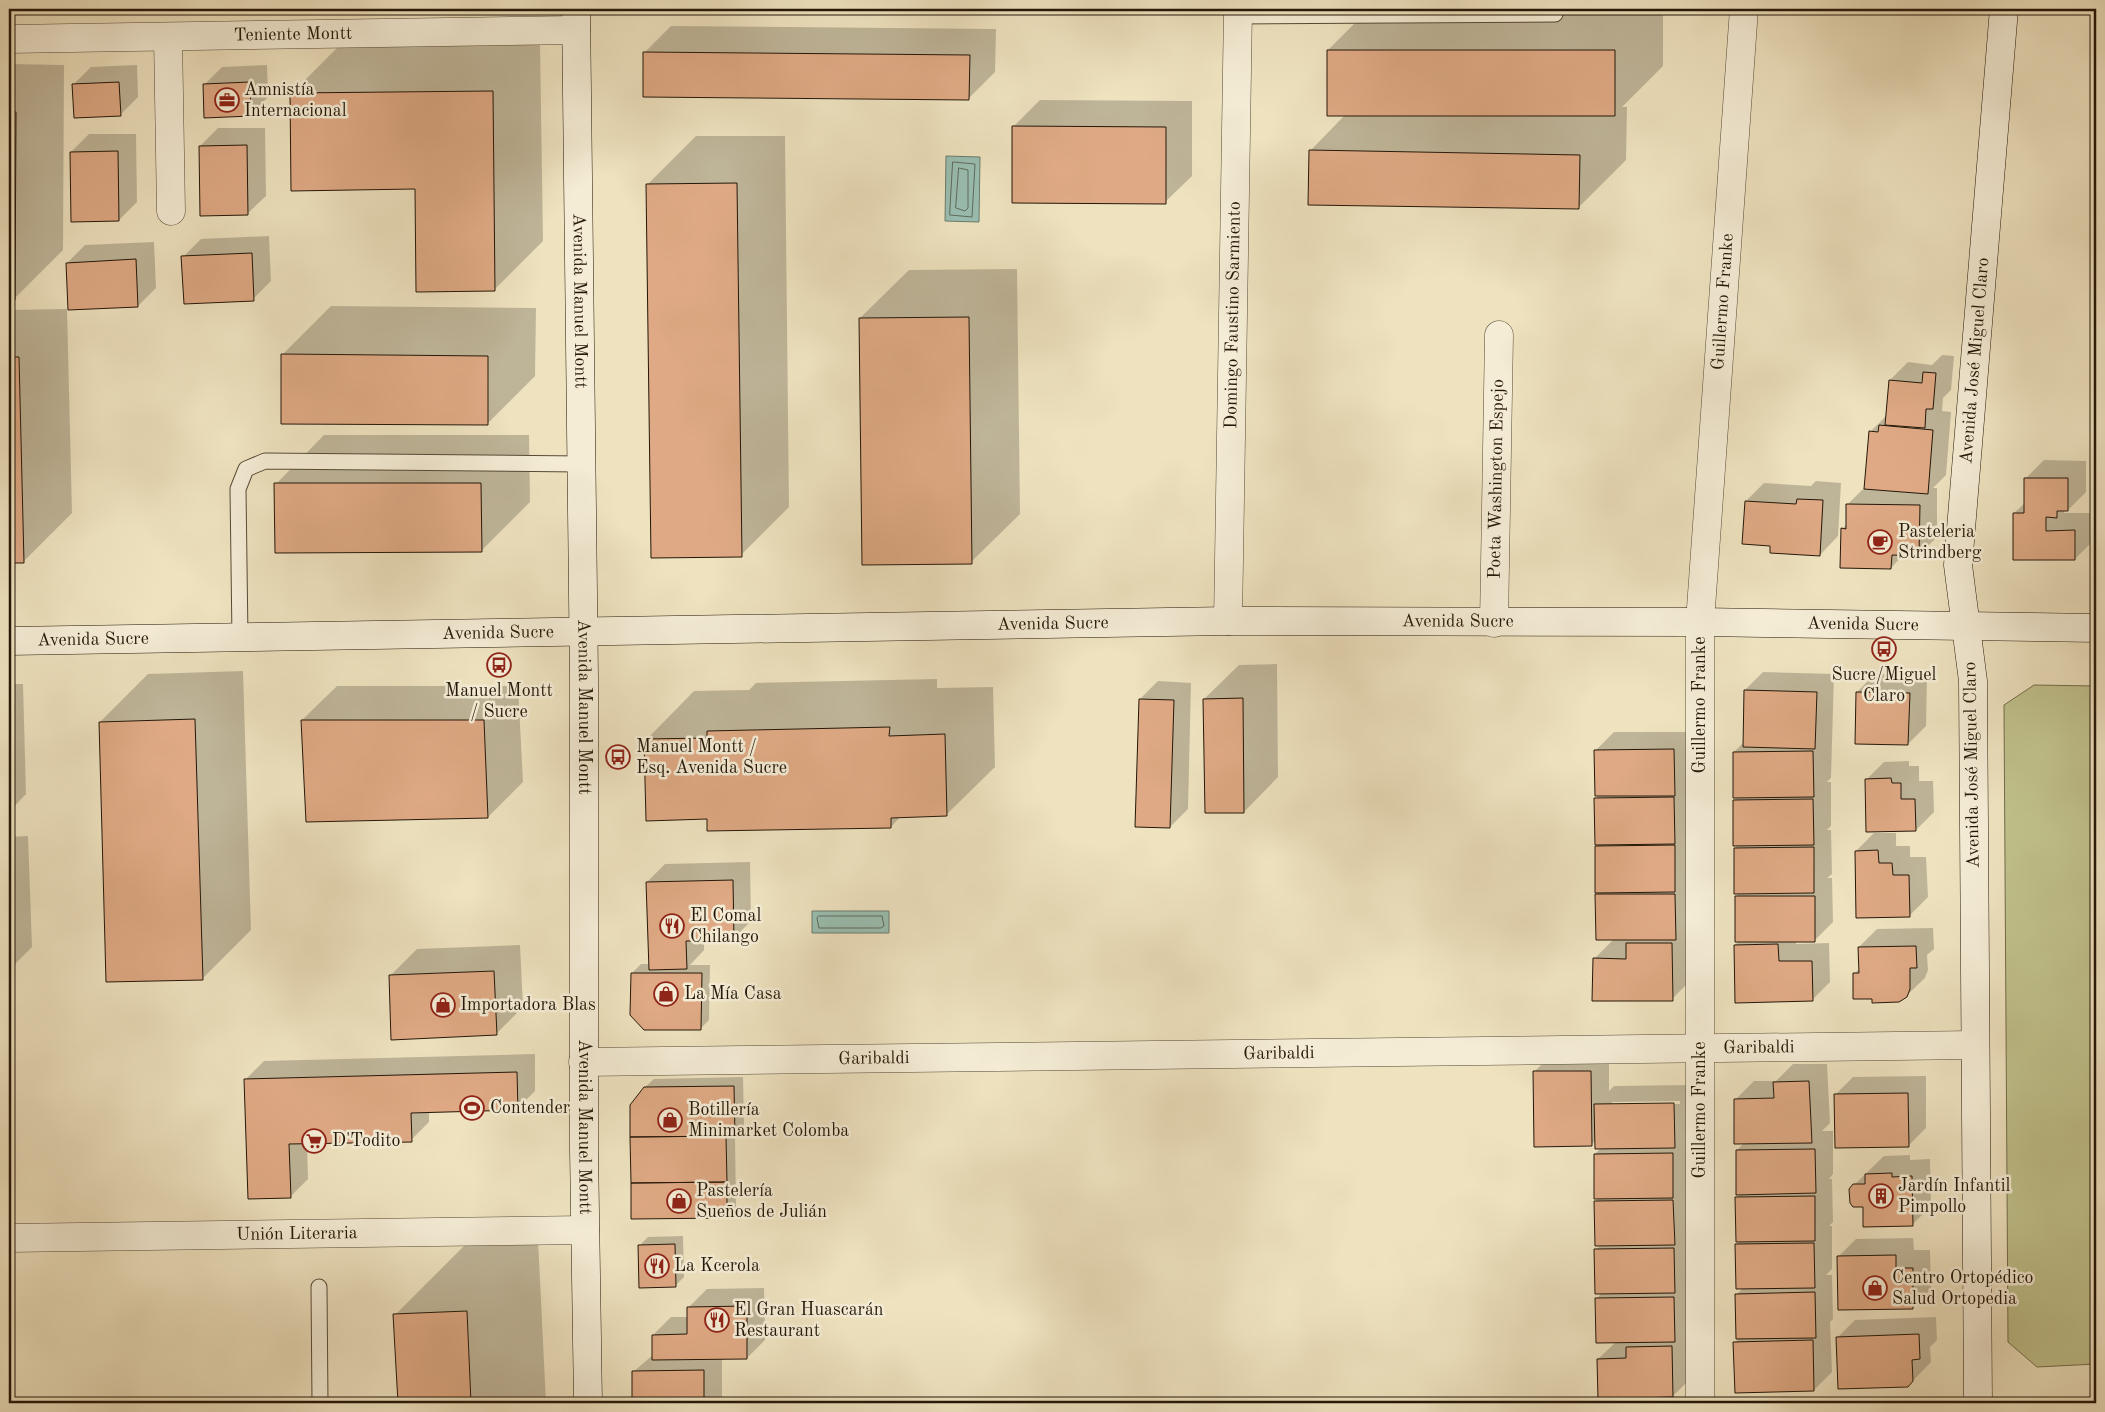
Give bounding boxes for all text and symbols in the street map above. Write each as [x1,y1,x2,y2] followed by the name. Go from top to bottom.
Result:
[234,25,352,44] street label: Teniente Montt
[244,81,347,120] place label: Amnistía Internacional
[214,87,240,113] office icon: Amnistía Internacional
[1222,201,1244,429] street label: Domingo Faustino Sarmiento
[569,213,590,389] street label: Avenida Manuel Montt
[1709,233,1737,371] street label: Guillermo Franke
[1957,257,1992,465] street label: Avenida José Miguel Claro
[1486,379,1507,579] street label: Poeta Washington Espejo
[1898,523,1982,562] place label: Pasteleria Strindberg
[1867,529,1893,555] cafe icon: Pasteleria Strindberg
[1402,612,1514,631] street label: Avenida Sucre
[997,614,1109,634] street label: Avenida Sucre
[1807,615,1919,634] street label: Avenida Sucre
[574,619,593,795] street label: Avenida Manuel Montt
[442,623,554,643] street label: Avenida Sucre
[37,630,149,650] street label: Avenida Sucre
[1871,636,1897,662] bus stop icon: Sucre/Miguel Claro
[1691,637,1709,773] street label: Guillermo Franke
[486,652,512,678] bus stop icon: Manuel Montt / Sucre
[1961,661,1983,869] street label: Avenida José Miguel Claro
[1832,666,1937,705] place label: Sucre/Miguel Claro
[445,682,553,721] place label: Manuel Montt / Sucre
[636,738,787,777] place label: Manuel Montt / Esq. Avenida Sucre
[605,744,631,770] bus stop icon: Manuel Montt / Esq. Avenida Sucre
[690,907,761,946] place label: El Comal Chilango
[659,913,685,939] restaurant icon: El Comal Chilango
[653,981,679,1007] shop icon: La Mía Casa
[684,985,782,1003] place label: La Mía Casa
[430,992,456,1018] shop icon: Importadora Blas
[460,996,596,1014] place label: Importadora Blas
[1723,1038,1795,1057] street label: Garibaldi
[575,1039,594,1215] street label: Avenida Manuel Montt
[1691,1042,1709,1178] street label: Guillermo Franke
[1243,1044,1315,1063] street label: Garibaldi
[838,1049,910,1068] street label: Garibaldi
[459,1095,485,1121] sports icon: Contender
[490,1099,571,1117] place label: Contender
[688,1101,849,1140] place label: Botillería Minimarket Colomba
[657,1107,683,1133] shop icon: Botillería Minimarket Colomba
[301,1128,327,1154] supermarket icon: D'Todito
[332,1132,400,1150] place label: D'Todito
[1898,1177,2011,1216] place label: Jardín Infantil Pimpollo
[696,1182,827,1221] place label: Pastelería Sueños de Julián
[1868,1183,1894,1209] building icon: Jardín Infantil Pimpollo
[666,1188,692,1214] shop icon: Pastelería Sueños de Julián
[236,1224,358,1244] street label: Unión Literaria
[644,1253,670,1279] restaurant icon: La Kcerola
[674,1257,760,1275] place label: La Kcerola
[1892,1269,2034,1308] place label: Centro Ortopédico Salud Ortopedia
[1862,1275,1888,1301] shop icon: Centro Ortopédico Salud Ortopedia
[734,1301,884,1340] place label: El Gran Huascarán Restaurant
[704,1307,730,1333] restaurant icon: El Gran Huascarán Restaurant

